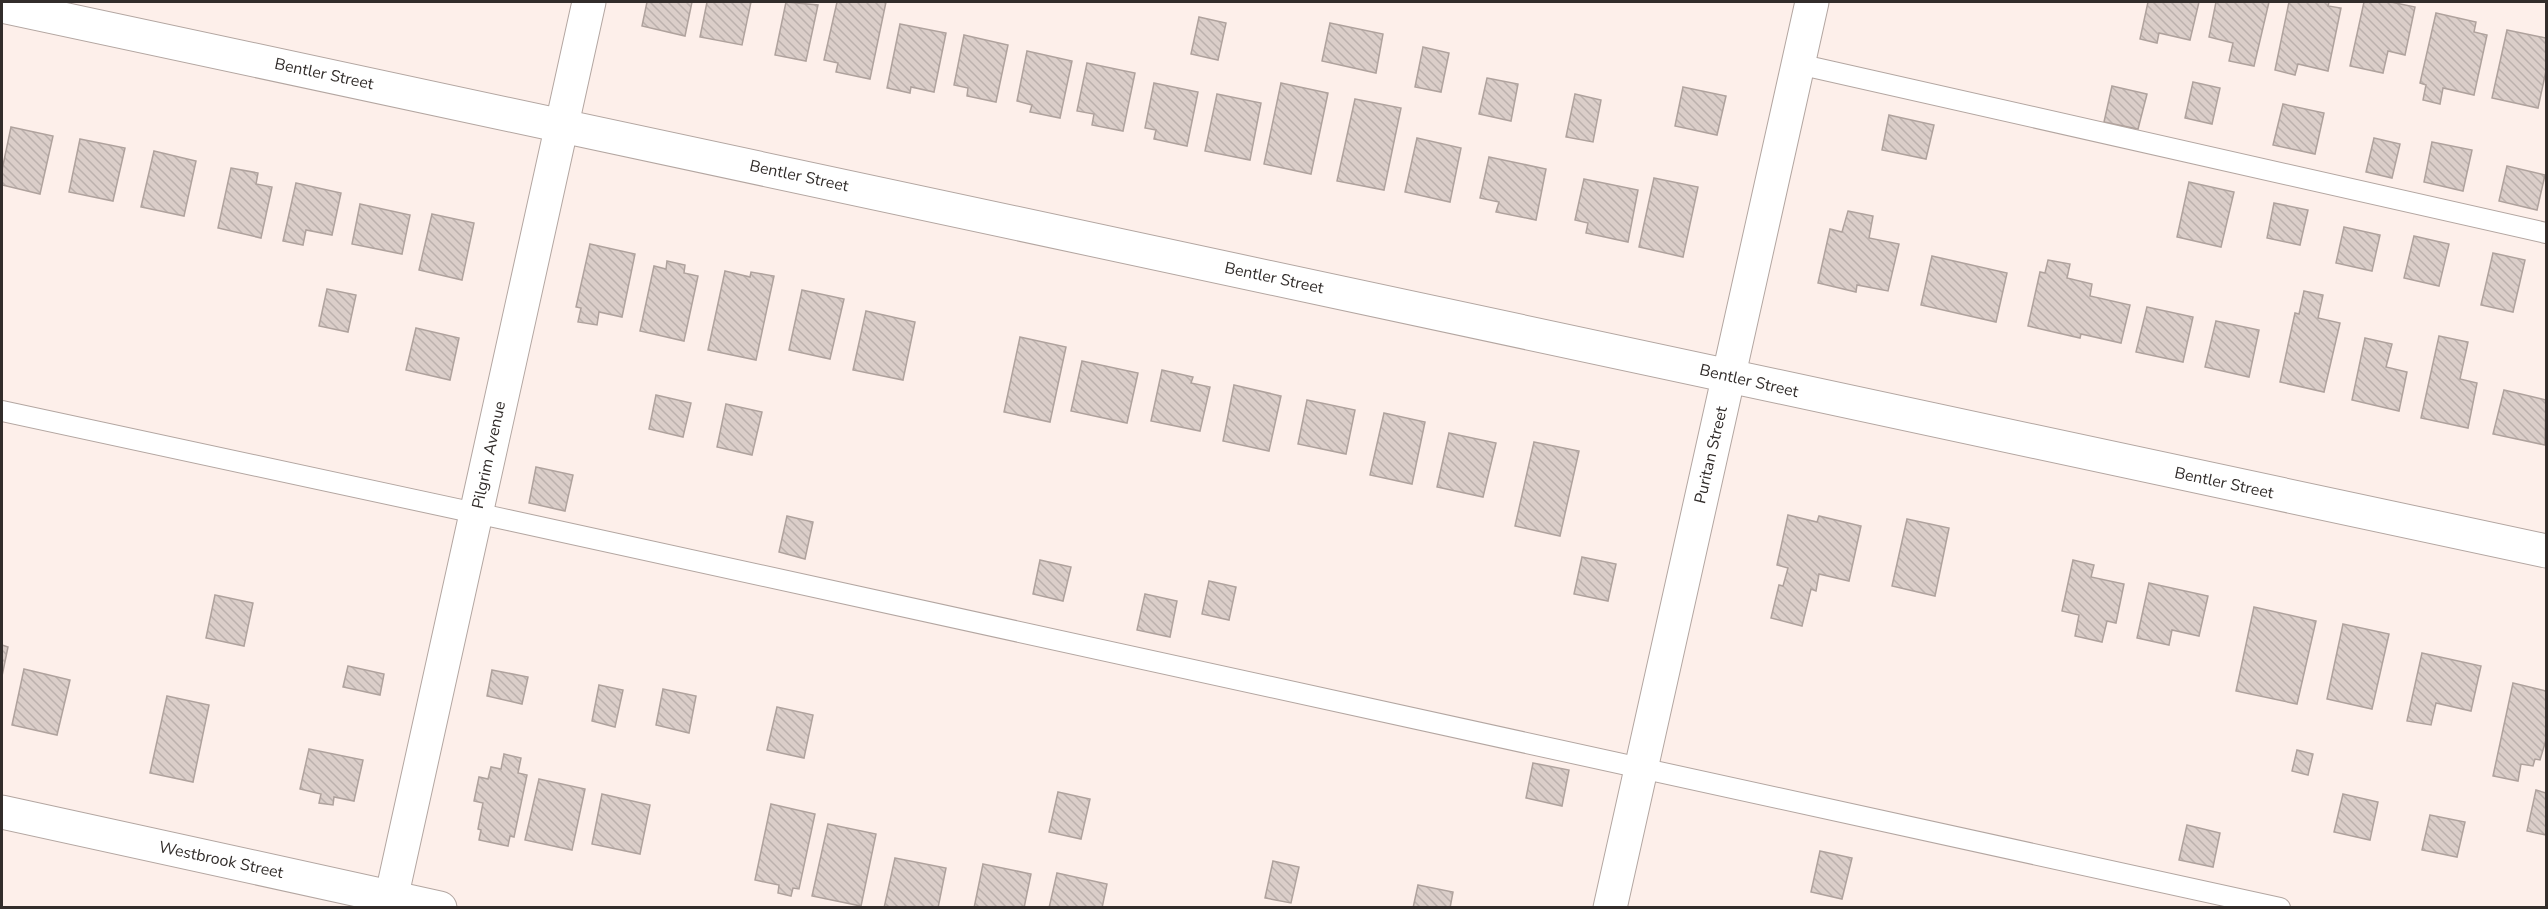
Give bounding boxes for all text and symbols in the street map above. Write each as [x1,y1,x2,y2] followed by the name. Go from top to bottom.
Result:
[272,53,376,95] street label: Bentler Street
[747,155,851,197] street label: Bentler Street
[1222,257,1326,299] street label: Bentler Street
[1697,359,1801,403] street label: Bentler Street
[467,399,511,511] street label: Pilgrim Avenue
[1689,404,1733,506] street label: Puritan Street
[2172,462,2276,504] street label: Bentler Street
[157,836,286,884] street label: Westbrook Street

